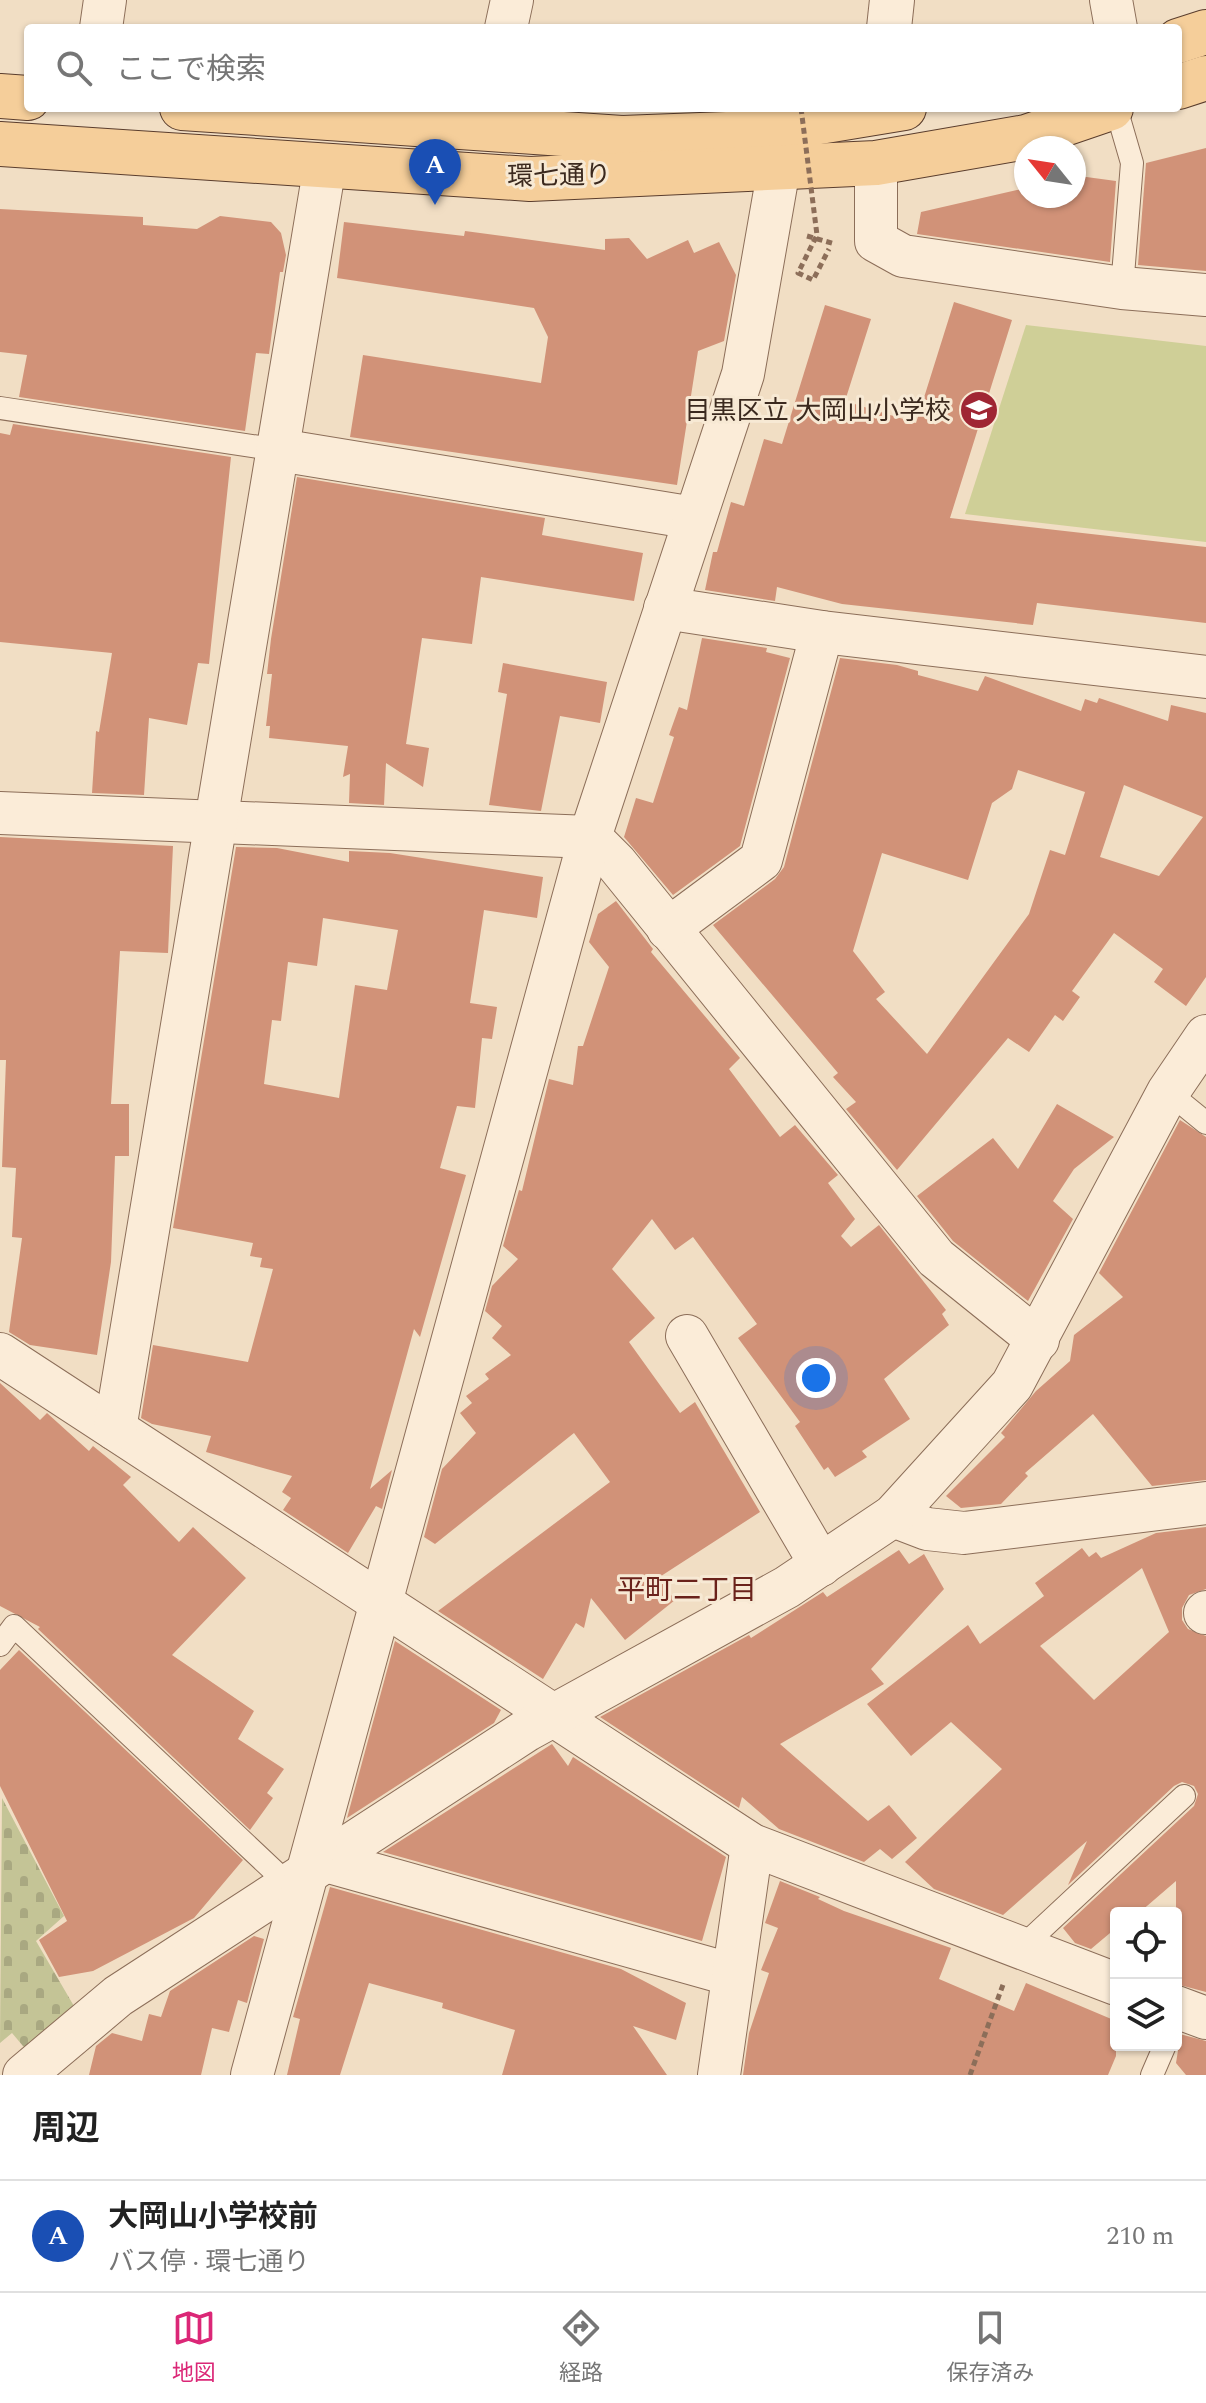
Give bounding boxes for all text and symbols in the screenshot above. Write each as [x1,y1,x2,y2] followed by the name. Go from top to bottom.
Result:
[24,24,1182,112] search box
[52,46,96,90] icon: search
[116,47,266,93] text: ここで検索
[1014,136,1086,208] north arrow
[409,139,461,205] pin: A
[507,155,611,197] street label: 環七通り
[958,389,1000,431] school or university icon: 目黒区立 大岡山小学校
[684,391,951,431] place label: 目黒区立 大岡山小学校
[796,1358,836,1398] your location
[617,1569,757,1612] district label: 平町二丁目
[1110,1907,1182,2051] map controls
[1110,1907,1182,1979] button: locate
[1110,1979,1182,2051] button: layers
[32,2103,100,2155] text: 周辺
[108,2194,318,2240] text: 大岡山小学校前
[48,2216,68,2256] text: A
[1106,2216,1174,2256] text: 210 m
[108,2242,310,2282] text: バス停 · 環七通り
[172,2306,216,2390] tab: 地図
[559,2306,603,2390] tab: 経路
[946,2306,1034,2390] tab: 保存済み

